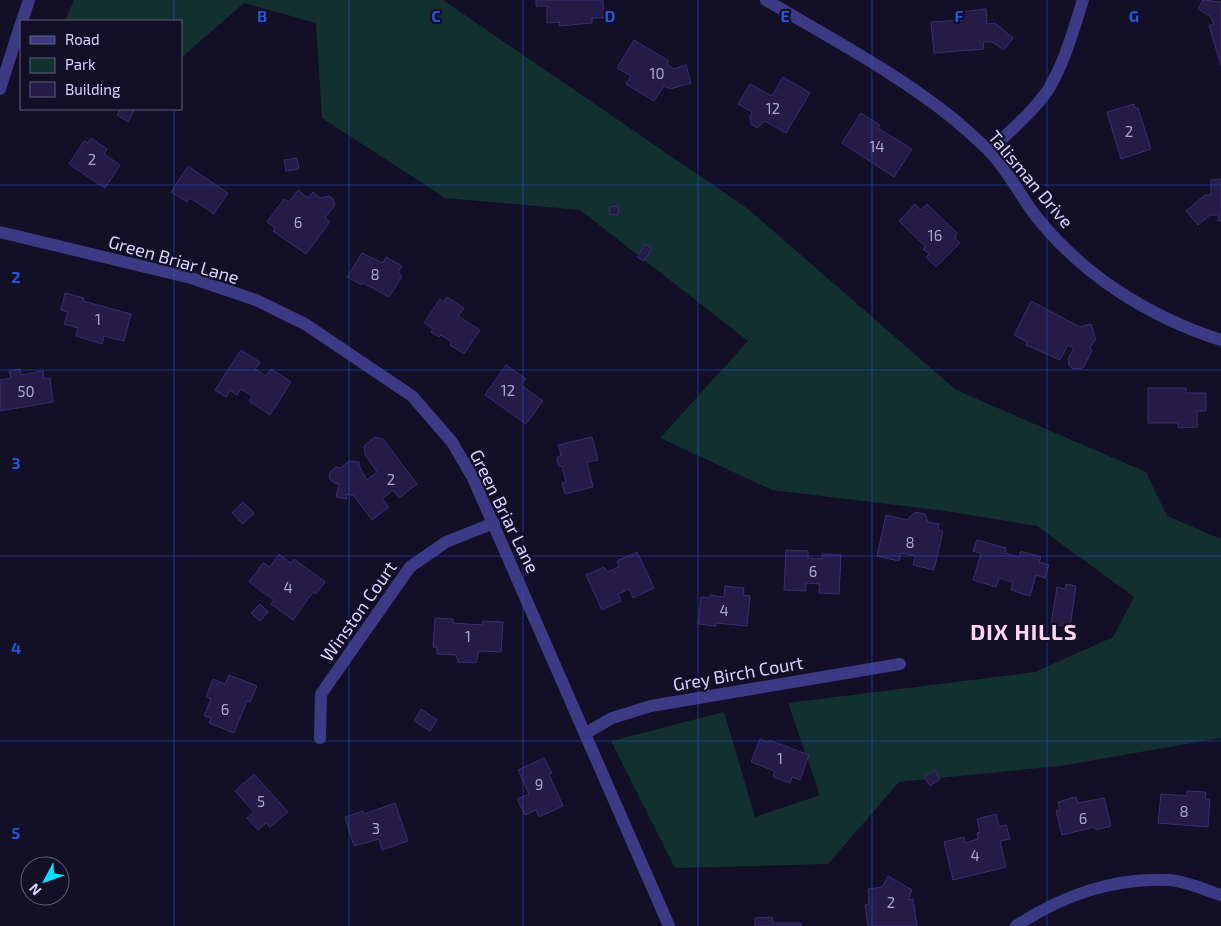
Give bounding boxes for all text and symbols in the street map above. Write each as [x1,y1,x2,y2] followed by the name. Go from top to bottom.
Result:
[257,6,267,25] text: B
[431,6,441,25] text: C
[605,6,616,25] text: D
[780,6,790,25] text: E
[955,6,964,25] text: F
[1129,6,1139,25] text: G
[20,20,182,110] legend
[65,30,100,48] text: Road
[65,55,96,73] text: Park
[649,64,665,82] house number: 10
[65,80,121,98] text: Building
[766,99,780,117] house number: 12
[1125,122,1133,140] house number: 2
[984,126,1078,232] street label: Talisman Drive
[869,137,885,155] house number: 14
[88,150,96,168] house number: 2
[294,213,302,231] house number: 6
[928,226,942,244] house number: 16
[106,230,242,288] street label: Green Briar Lane
[370,265,380,283] house number: 8
[11,267,21,286] text: 2
[95,310,101,328] house number: 1
[501,381,515,399] house number: 12
[17,382,35,400] house number: 50
[466,446,544,576] street label: Green Briar Lane
[11,453,21,472] text: 3
[387,470,395,488] house number: 2
[905,533,915,551] house number: 8
[315,556,401,665] street label: Winston Court
[809,562,817,580] house number: 6
[283,578,293,596] house number: 4
[719,601,729,619] house number: 4
[970,618,1078,644] district label: DIX HILLS
[465,627,471,645] house number: 1
[11,638,21,657] text: 4
[671,651,805,695] street label: Grey Birch Court
[221,700,229,718] house number: 6
[777,749,783,767] house number: 1
[535,775,543,793] house number: 9
[257,792,265,810] house number: 5
[1179,802,1189,820] house number: 8
[1079,809,1087,827] house number: 6
[372,819,380,837] house number: 3
[12,823,21,842] text: 5
[970,846,980,864] house number: 4
[20,856,70,906] north arrow
[25,880,45,899] text: N
[887,893,895,911] house number: 2

